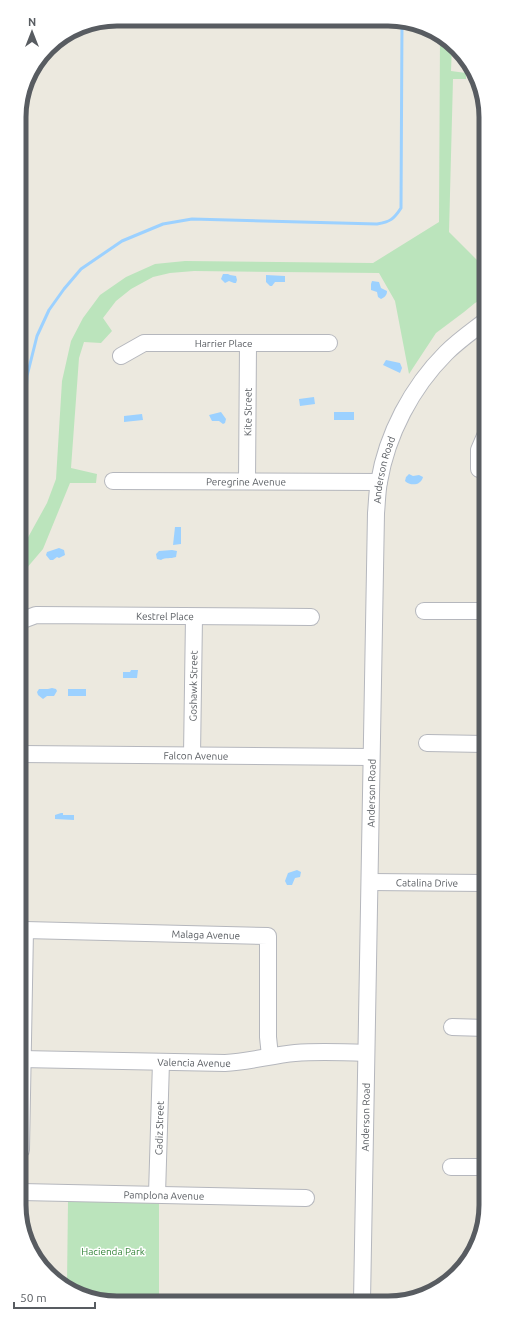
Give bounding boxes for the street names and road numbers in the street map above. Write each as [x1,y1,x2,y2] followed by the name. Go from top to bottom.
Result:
[195,338,252,349] street label: Harrier Place
[242,388,254,436] street label: Kite Street
[372,435,397,504] street label: Anderson Road
[206,476,286,488] street label: Peregrine Avenue
[136,611,194,622] street label: Kestrel Place
[187,650,200,721] street label: Goshawk Street
[163,750,228,762] street label: Falcon Avenue
[365,759,378,828] street label: Anderson Road
[396,877,458,889] street label: Catalina Drive
[171,929,240,941] street label: Malaga Avenue
[157,1057,231,1069] street label: Valencia Avenue
[360,1082,372,1151] street label: Anderson Road
[153,1101,166,1155] street label: Cadiz Street
[123,1189,205,1202] street label: Pamplona Avenue

